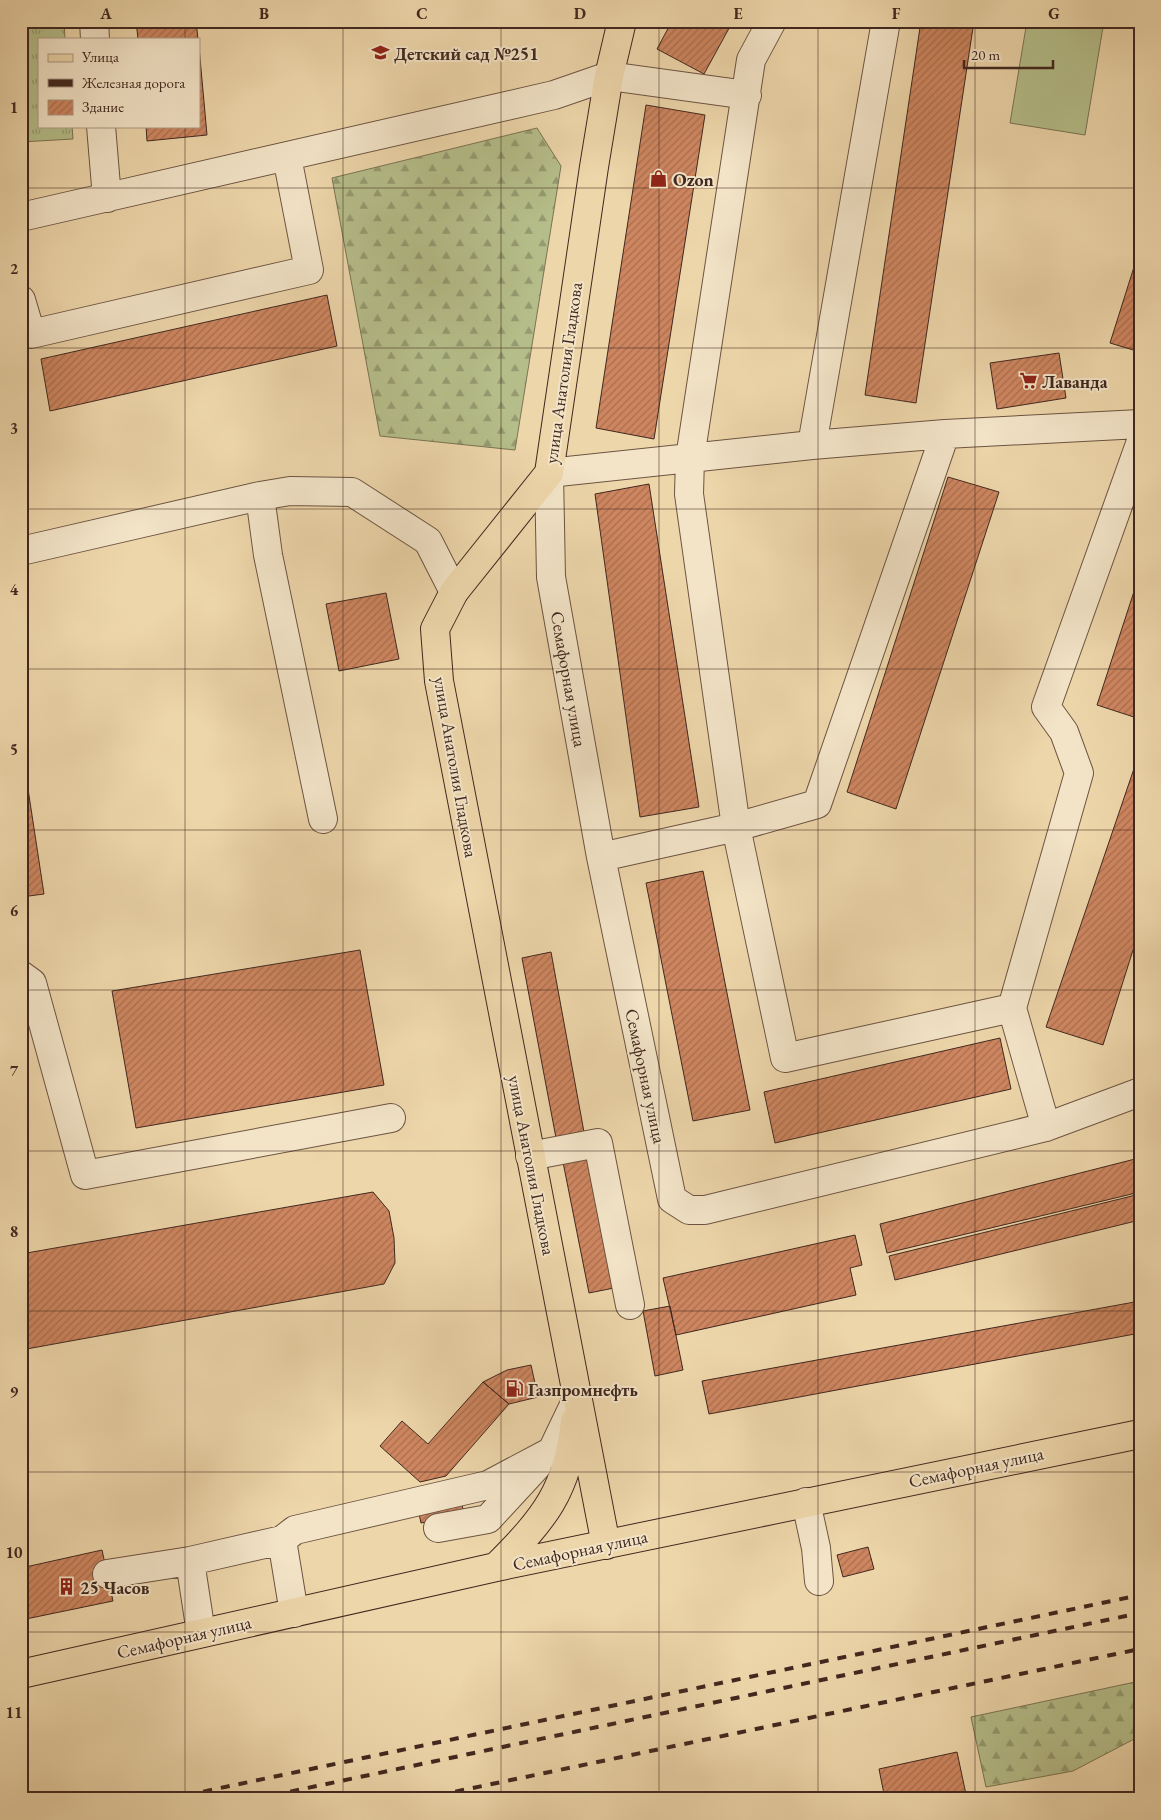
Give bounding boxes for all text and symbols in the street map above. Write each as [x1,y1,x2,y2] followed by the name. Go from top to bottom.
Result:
[99,3,112,24] text: A
[259,3,269,24] text: B
[416,3,428,24] text: C
[574,3,586,24] text: D
[733,3,743,24] text: E
[892,3,901,24] text: F
[1048,3,1060,24] text: G
[38,38,200,128] legend
[964,38,1052,70] scale bar
[394,42,539,65] place label: Детский сад №251
[370,43,390,63] school or university icon: Детский сад №251
[971,45,1000,64] text: 20 m
[81,47,119,66] text: Улица
[81,73,185,92] text: Железная дорога
[10,97,18,118] text: 1
[82,97,124,116] text: Здание
[673,168,714,191] place label: Ozon
[649,169,669,189] shop icon: Ozon
[10,258,19,279] text: 2
[539,280,587,465] street label: улица Анатолия Гладкова
[1042,370,1108,393] place label: Лаванда
[1018,371,1038,391] supermarket icon: Лаванда
[10,418,18,439] text: 3
[10,579,19,600] text: 4
[546,609,592,749] street label: Семафорная улица
[429,675,483,860] street label: улица Анатолия Гладкова
[10,739,18,760] text: 5
[10,900,19,921] text: 6
[620,1006,672,1146] street label: Семафорная улица
[10,1060,19,1081] text: 7
[503,1073,561,1258] street label: улица Анатолия Гладкова
[10,1221,18,1242] text: 8
[528,1378,638,1401] place label: Газпромнефть
[504,1379,524,1399] fuel station icon: Газпромнефть
[10,1381,19,1402] text: 9
[906,1441,1046,1493] street label: Семафорная улица
[510,1524,650,1576] street label: Семафорная улица
[6,1542,23,1563] text: 10
[80,1576,150,1599] place label: 25 Часов
[56,1577,76,1597] building icon: 25 Часов
[115,1610,254,1664] street label: Семафорная улица
[6,1702,22,1723] text: 11

